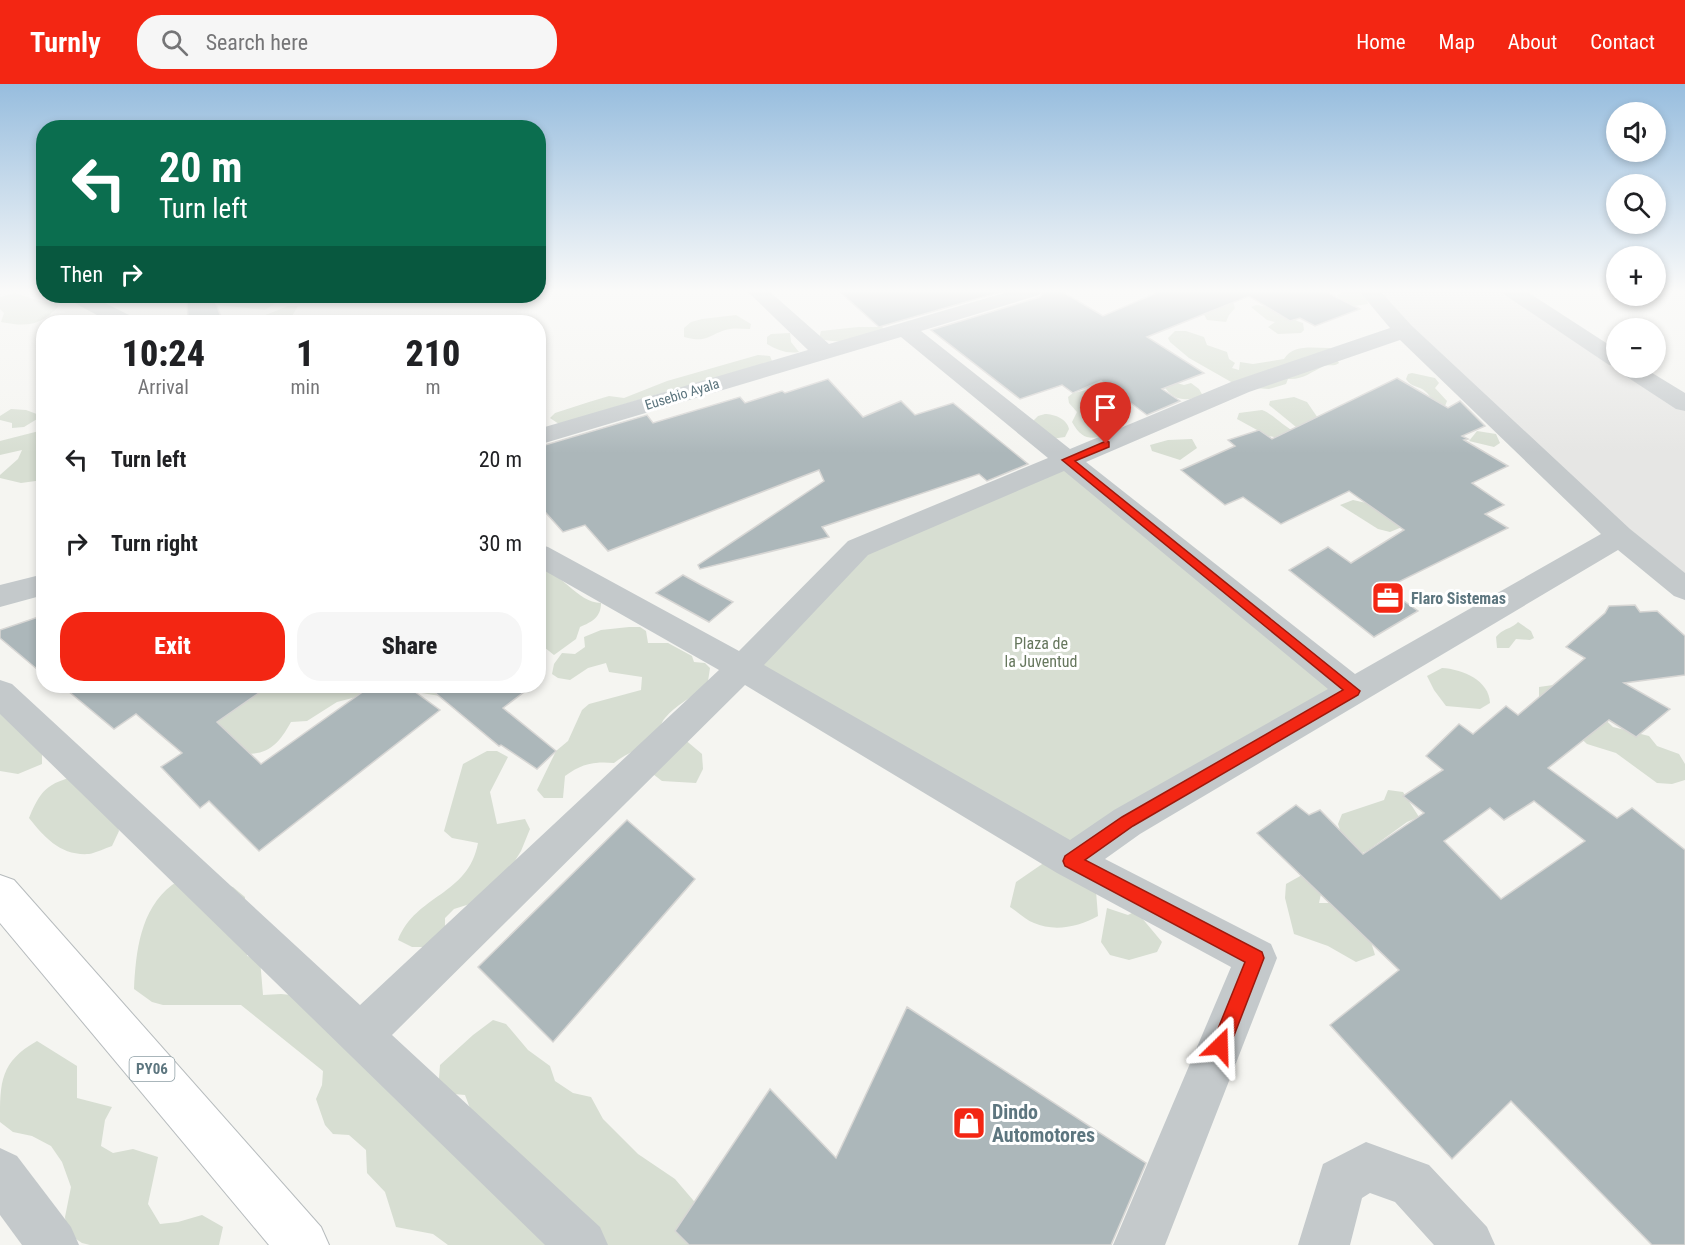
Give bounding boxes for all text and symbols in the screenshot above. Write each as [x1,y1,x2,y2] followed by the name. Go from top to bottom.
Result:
[137,15,557,69] search box
[30,26,101,59] text: Turnly
[158,26,191,59] icon: search
[206,30,308,55] text: Search here
[1356,30,1406,54] text: Home
[1439,30,1475,54] text: Map
[1508,30,1557,54] text: About
[1590,30,1655,54] text: Contact
[1606,102,1666,378] map controls
[1606,102,1666,162] button: sound
[159,143,242,192] text: 20 m
[60,144,138,222] icon: left
[1606,174,1666,234] button: search
[159,193,248,225] text: Turn left
[1606,246,1666,306] button: +
[115,258,148,291] icon: right
[60,262,103,287] text: Then
[1606,318,1666,378] button: −
[122,333,205,375] text: 10:24
[296,333,314,375] text: 1
[405,333,460,375] text: 210
[138,375,189,399] text: Arrival
[291,375,320,399] text: min
[425,375,440,399] text: m
[643,375,721,413] street label: Eusebio Ayala
[1080,382,1131,444] pin
[1089,391,1122,424] icon: arrive
[60,443,93,476] icon: left
[111,447,186,472] text: Turn left
[479,447,522,472] text: 20 m
[60,527,93,560] icon: right
[111,531,198,556] text: Turn right
[479,531,522,556] text: 30 m
[1370,580,1406,616] office icon: Flaro Sistemas
[1411,589,1506,608] place label: Flaro Sistemas
[60,612,285,681] button: Exit
[297,612,522,681] button: Share
[1005,634,1077,671] park label: Plaza de la Juventud
[1188,1014,1252,1078] position arrow
[130,1057,174,1081] road number: PY06
[992,1100,1095,1147] place label: Dindo Automotores
[951,1105,987,1141] shop icon: Dindo Automotores

